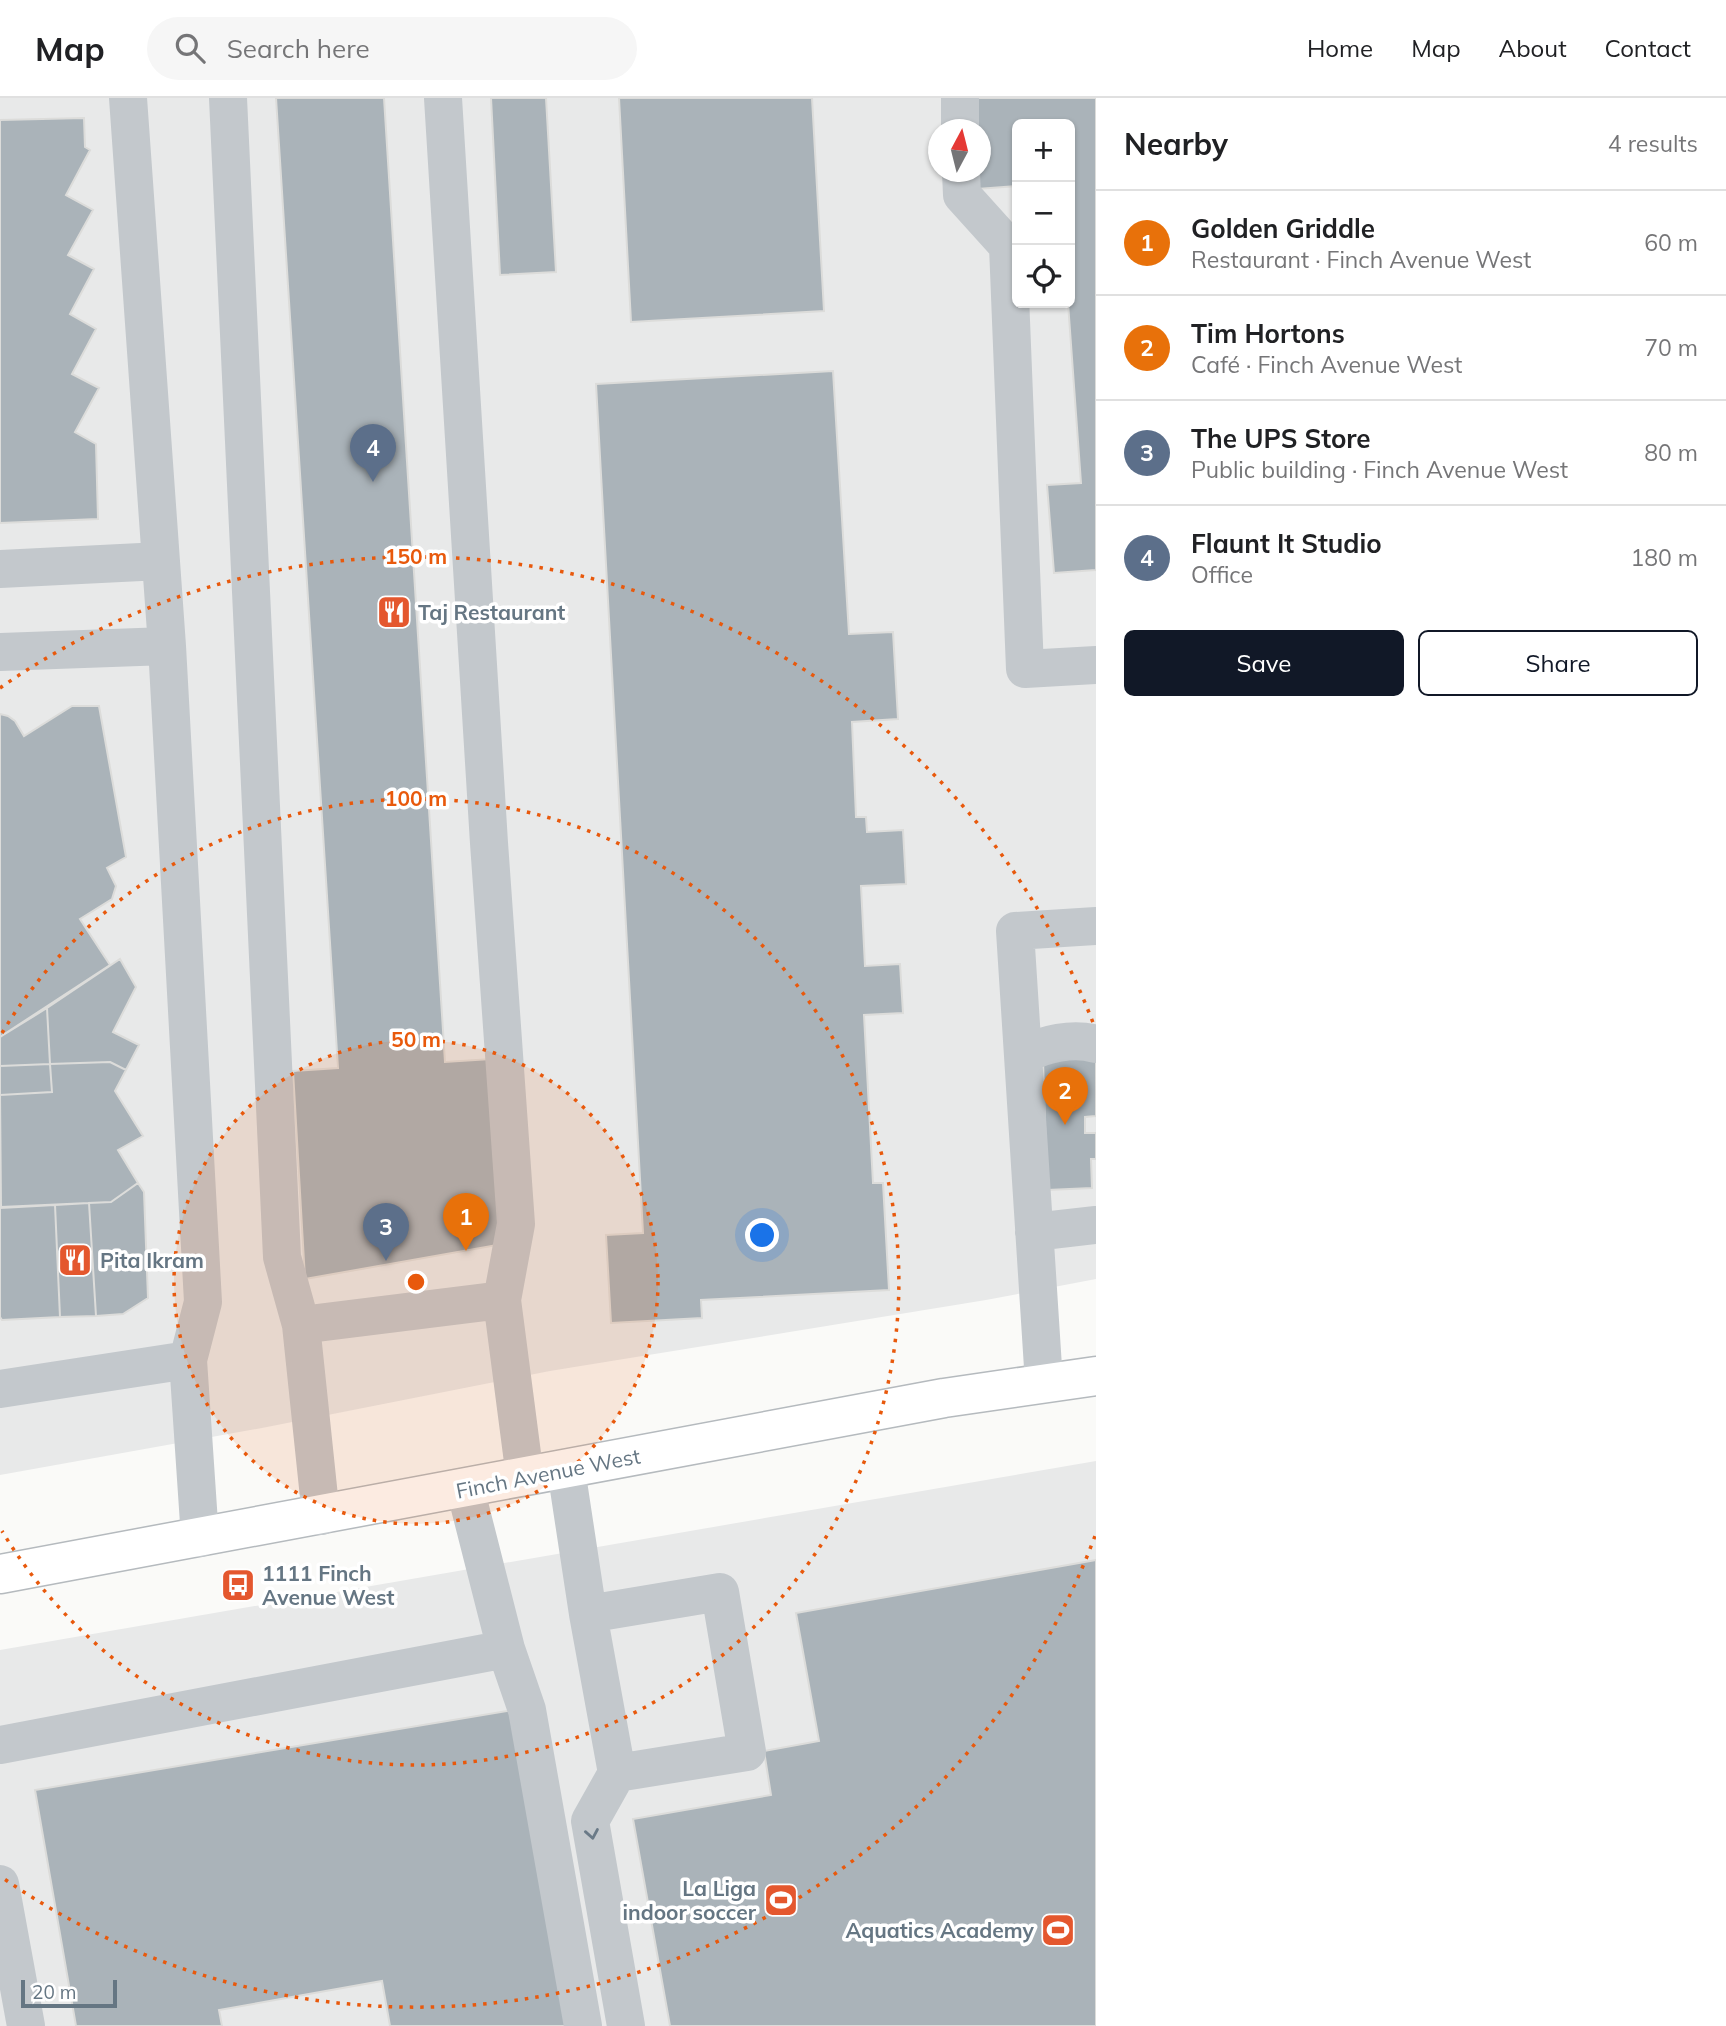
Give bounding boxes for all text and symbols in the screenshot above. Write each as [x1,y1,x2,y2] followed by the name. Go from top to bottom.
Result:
[147,17,637,80] search box
[35,28,105,69] text: Map
[171,29,209,67] icon: search
[227,32,370,65] text: Search here
[1307,33,1373,63] text: Home
[1411,33,1461,63] text: Map
[1499,33,1567,63] text: About
[1605,33,1691,63] text: Contact
[928,119,991,182] north arrow
[1012,119,1075,308] map controls
[1012,119,1075,182] button: +
[1124,125,1228,163] text: Nearby
[1608,129,1698,158] text: 4 results
[1012,182,1075,245] button: −
[1191,212,1375,245] text: Golden Griddle
[1140,228,1154,257] text: 1
[1644,228,1698,257] text: 60 m
[1012,245,1075,308] button: locate
[1191,245,1531,274] text: Restaurant · Finch Avenue West
[1191,317,1345,350] text: Tim Hortons
[1140,333,1154,362] text: 2
[1644,333,1698,362] text: 70 m
[1191,350,1462,379] text: Café · Finch Avenue West
[1191,422,1371,455] text: The UPS Store
[350,424,396,482] pin: 4
[1140,438,1154,467] text: 3
[1644,438,1698,467] text: 80 m
[1191,455,1568,484] text: Public building · Finch Avenue West
[1191,527,1382,560] text: Flaunt It Studio
[385,543,447,569] text: 150 m
[1140,543,1154,572] text: 4
[1630,543,1698,572] text: 180 m
[1191,560,1253,589] text: Office
[375,593,413,631] restaurant icon: Taj Restaurant
[418,599,565,625] place label: Taj Restaurant
[1124,630,1404,696] button: Save
[1418,630,1698,696] button: Share
[385,785,447,811] text: 100 m
[391,1026,441,1052] text: 50 m
[1042,1067,1088,1125] pin: 2
[443,1193,489,1251] pin: 1
[363,1203,409,1261] pin: 3
[745,1218,779,1252] your location
[56,1241,94,1279] restaurant icon: Pita Ikram
[100,1247,204,1273] place label: Pita Ikram
[404,1270,428,1294] centre of rings
[454,1442,642,1504] street label: Finch Avenue West
[262,1560,394,1610] place label: 1111 Finch Avenue West
[219,1566,257,1604] bus stop icon: 1111 Finch Avenue West
[584,1828,599,1840] one-way arrow
[623,1875,757,1925] place label: La Liga indoor soccer
[762,1881,800,1919] sports icon: La Liga indoor soccer
[1039,1911,1077,1949] sports icon: Aquatics Academy
[846,1917,1035,1943] place label: Aquatics Academy
[21,1977,117,2009] scale bar
[32,1980,76,2004] text: 20 m

